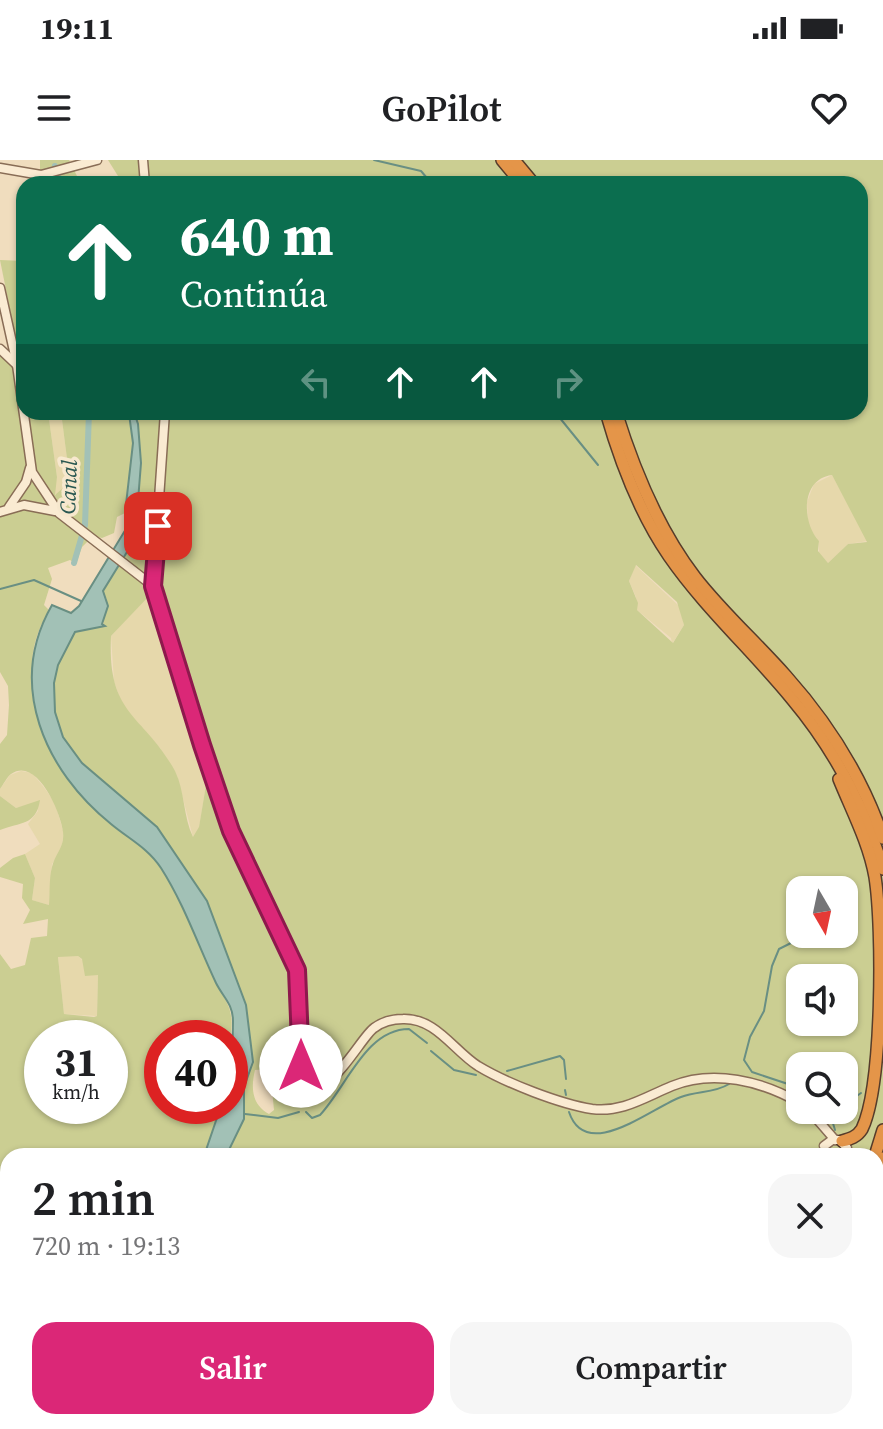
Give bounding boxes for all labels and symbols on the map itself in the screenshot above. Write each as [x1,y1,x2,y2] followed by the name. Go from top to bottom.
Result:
[52,458,84,515] water label: Canal
[124,492,192,560] pin
[786,876,858,948] north arrow
[144,1020,248,1124] speed limit sign: 40
[259,1024,343,1108] position arrow

